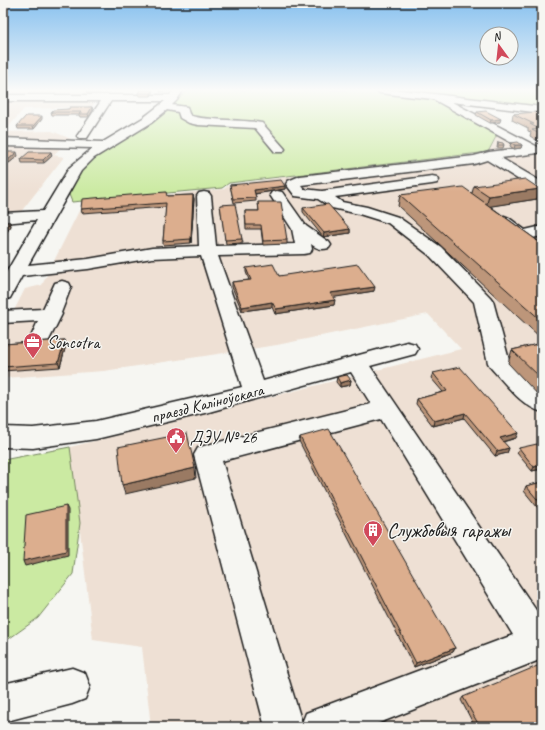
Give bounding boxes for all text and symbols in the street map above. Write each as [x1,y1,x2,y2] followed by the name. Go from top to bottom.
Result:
[479,26,519,66] north arrow
[491,28,504,44] text: N
[22,331,44,359] office icon: Soncotra
[47,332,101,353] place label: Soncotra
[149,379,266,428] street label: праезд Каліноўскага
[165,426,187,454] public building icon: ДЭУ № 26
[190,427,258,448] place label: ДЭУ № 26
[387,518,512,543] place label: Службовыя гаражы
[362,519,384,547] building icon: Службовыя гаражы

